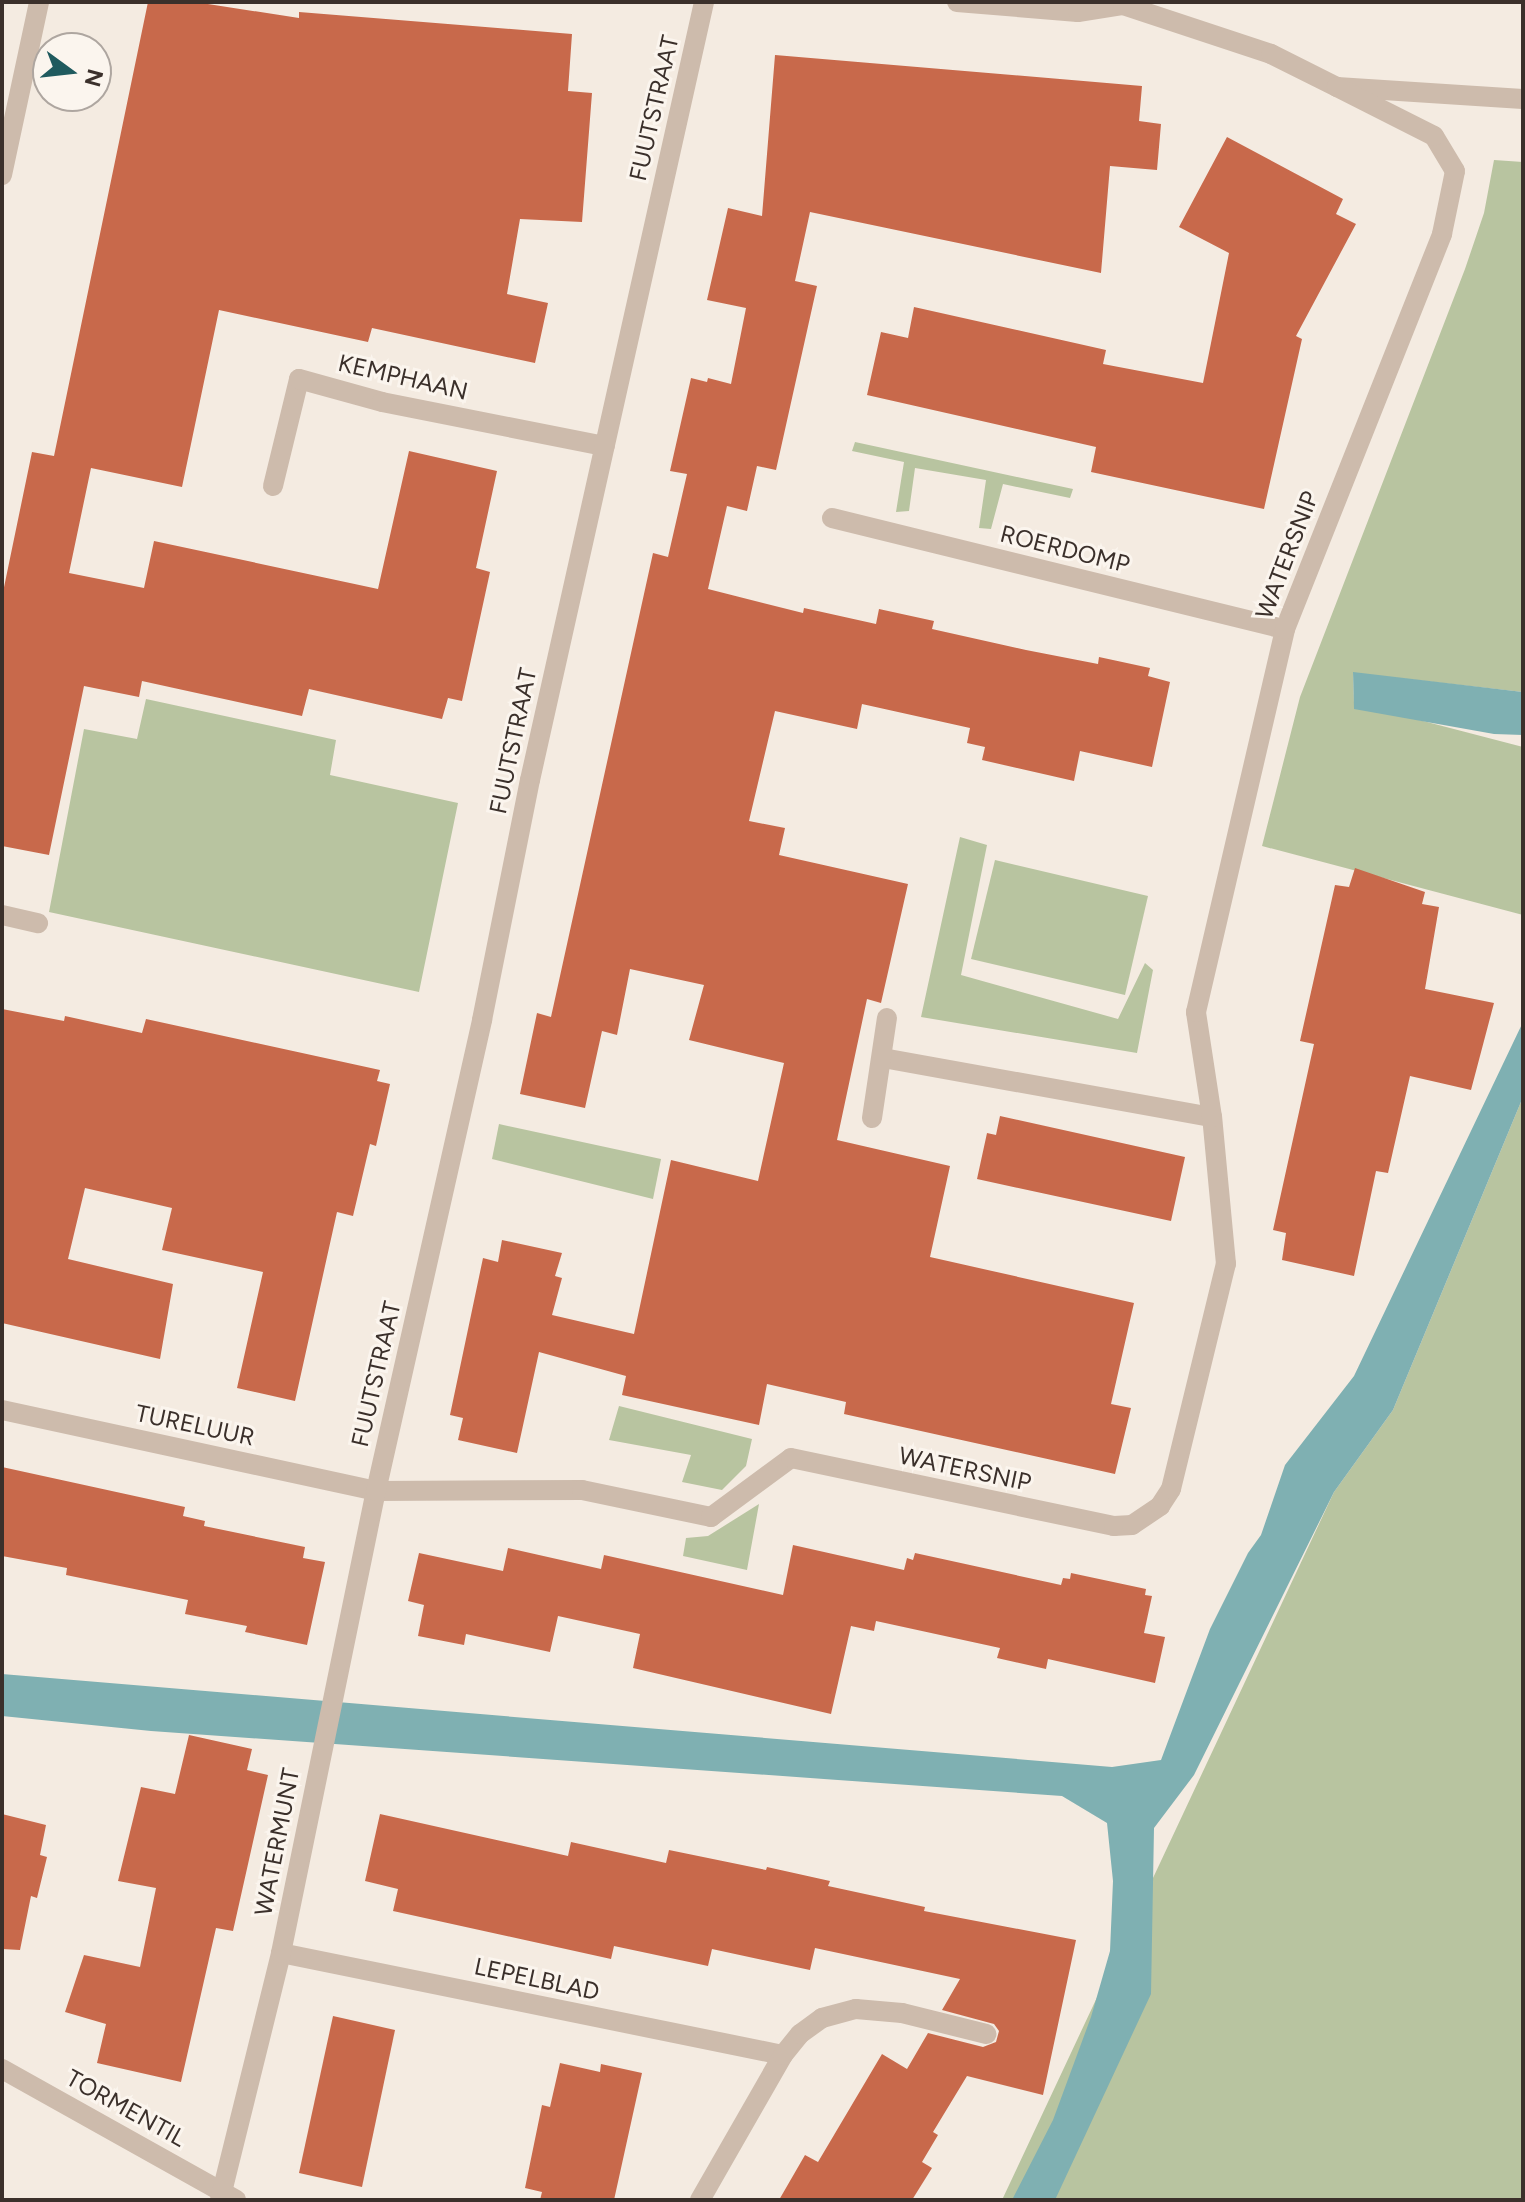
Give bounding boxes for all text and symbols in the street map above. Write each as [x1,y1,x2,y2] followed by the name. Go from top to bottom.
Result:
[32,32,112,112] north arrow
[623,32,685,184] street label: FUUTSTRAAT
[78,66,109,90] text: N
[335,348,471,406] street label: KEMPHAAN
[1249,487,1325,623] street label: WATERSNIP
[997,519,1133,579] street label: ROERDOMP
[483,665,543,817] street label: FUUTSTRAAT
[345,1298,407,1450] street label: FUUTSTRAAT
[133,1398,257,1452] street label: TURELUUR
[896,1441,1034,1497] street label: WATERSNIP
[249,1766,305,1918] street label: WATERMUNT
[472,1952,602,2006] street label: LEPELBLAD
[61,2063,191,2153] street label: TORMENTIL

